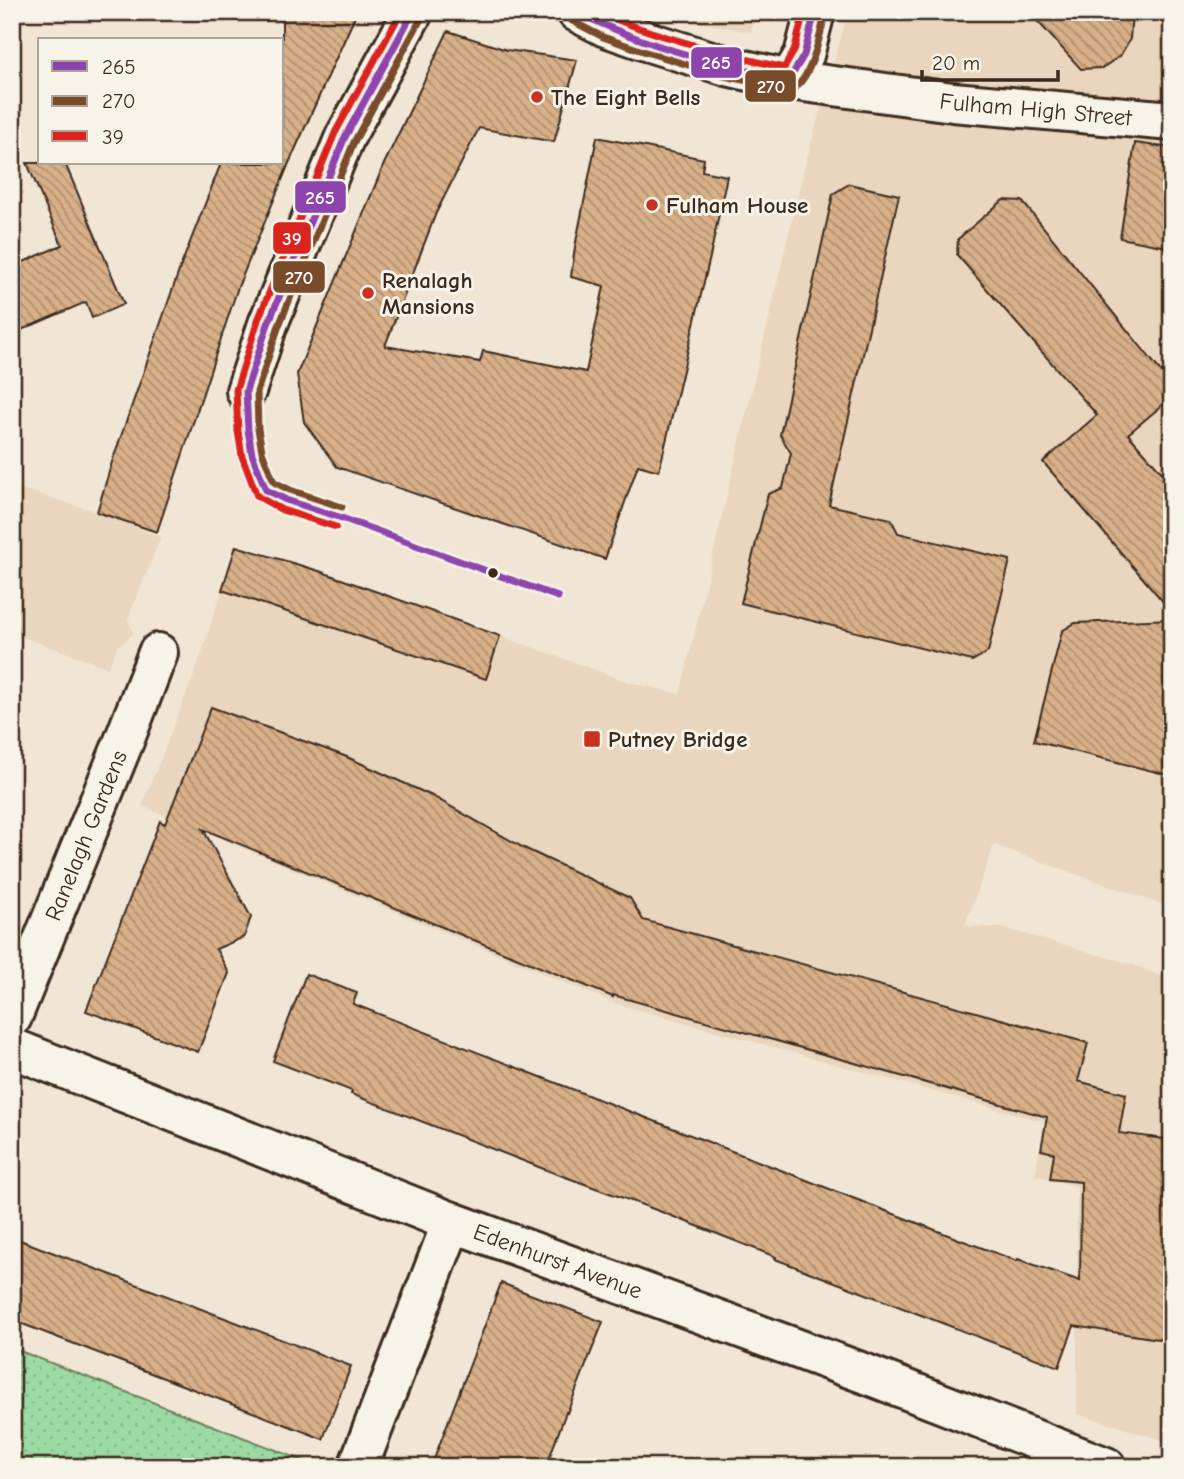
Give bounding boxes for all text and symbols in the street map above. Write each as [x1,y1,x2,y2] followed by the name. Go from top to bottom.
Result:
[38,38,284,164] legend
[922,38,1058,82] scale bar
[690,46,743,79] line badge: 265
[932,51,980,75] text: 20 m
[701,52,731,74] text: 265
[102,55,136,79] text: 265
[744,69,797,103] line badge: 270
[757,76,785,98] text: 270
[551,84,701,111] place label: The Eight Bells
[938,87,1134,132] street label: Fulham High Street
[102,89,136,113] text: 270
[529,89,545,105] marker: The Eight Bells
[102,125,124,149] text: 39
[294,180,347,214] line badge: 265
[305,187,335,209] text: 265
[666,192,808,219] place label: Fulham House
[644,197,660,213] marker: Fulham House
[272,221,312,255] line badge: 39
[282,228,302,250] text: 39
[272,260,326,294] line badge: 270
[285,267,313,289] text: 270
[382,267,474,320] place label: Renalagh Mansions
[360,285,376,301] marker: Renalagh Mansions
[486,566,500,580] unlabelled marker
[608,726,748,753] place label: Putney Bridge
[582,729,602,749] marker: Putney Bridge
[40,746,133,925] street label: Ranelagh Gardens
[470,1218,646,1305] street label: Edenhurst Avenue

